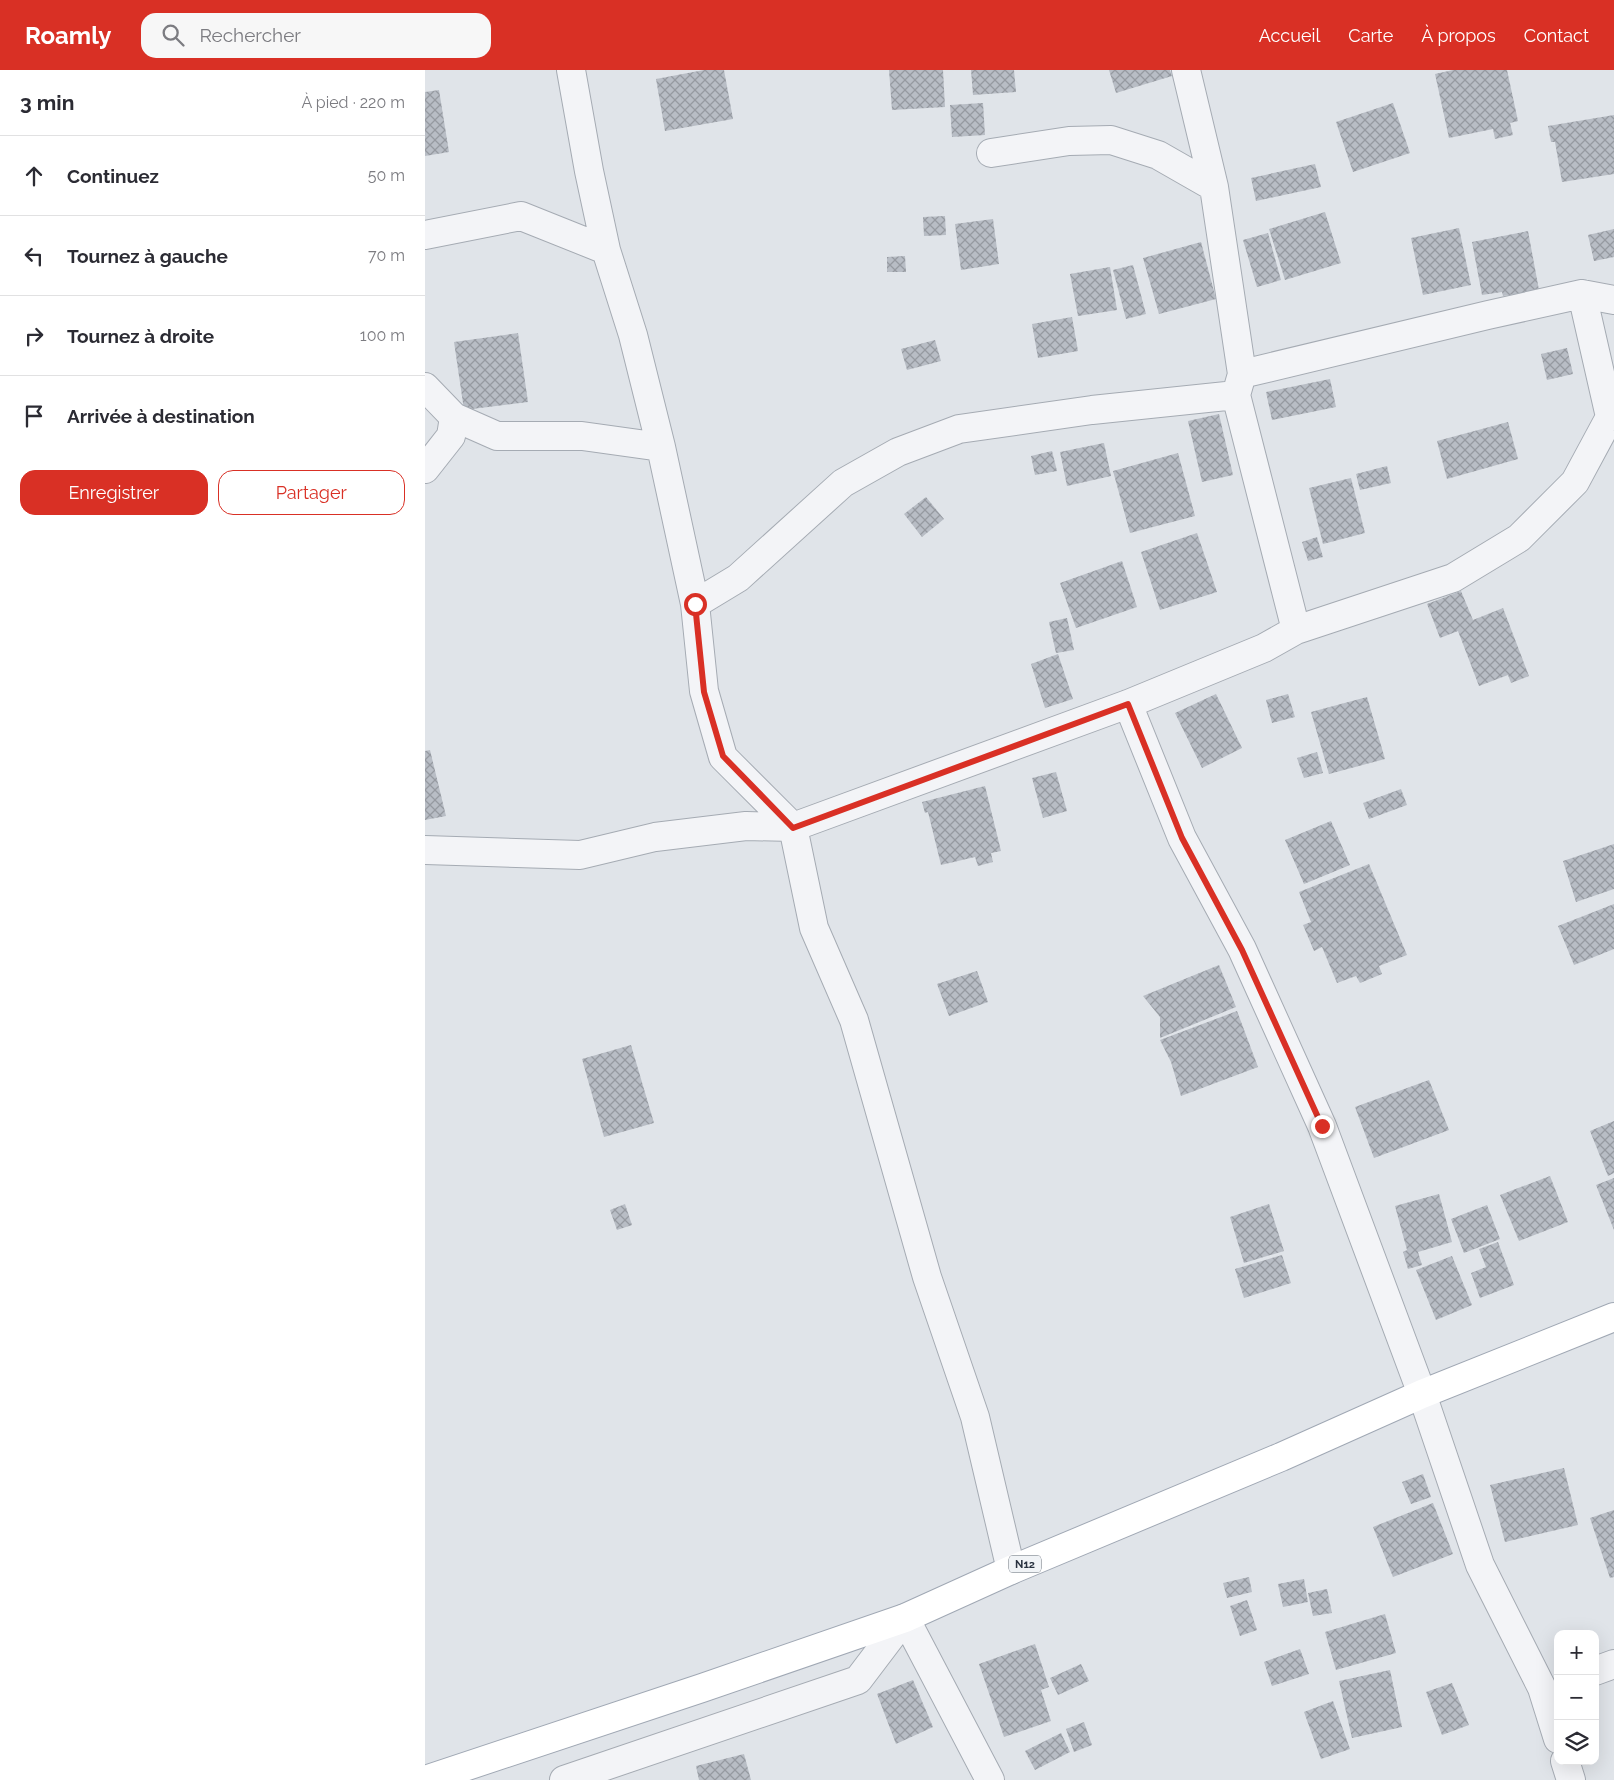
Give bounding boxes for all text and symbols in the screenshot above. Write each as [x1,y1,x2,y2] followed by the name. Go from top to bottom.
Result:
[141,13,491,58] search box
[25,21,111,50] text: Roamly
[159,21,187,49] icon: search
[199,24,301,46] text: Rechercher
[1259,25,1320,46] text: Accueil
[1348,25,1393,46] text: Carte
[1421,25,1496,46] text: À propos
[1524,25,1589,46] text: Contact
[20,90,74,115] text: 3 min
[301,93,405,112] text: À pied · 220 m
[20,162,48,190] icon: ahead
[67,165,159,187] text: Continuez
[368,166,405,185] text: 50 m
[20,242,48,270] icon: left
[67,245,228,267] text: Tournez à gauche
[368,246,405,265] text: 70 m
[20,322,48,350] icon: right
[67,325,214,347] text: Tournez à droite
[360,326,405,345] text: 100 m
[20,402,48,430] icon: arrive
[67,405,255,427] text: Arrivée à destination
[20,470,208,515] button: Enregistrer
[218,470,405,515] button: Partager
[684,593,707,616] route start
[1311,1115,1334,1138] route end
[1009,1556,1041,1572] road number: N12
[1554,1630,1599,1765] map controls
[1554,1630,1599,1675] button: +
[1554,1675,1599,1720] button: −
[1554,1720,1599,1765] button: layers

